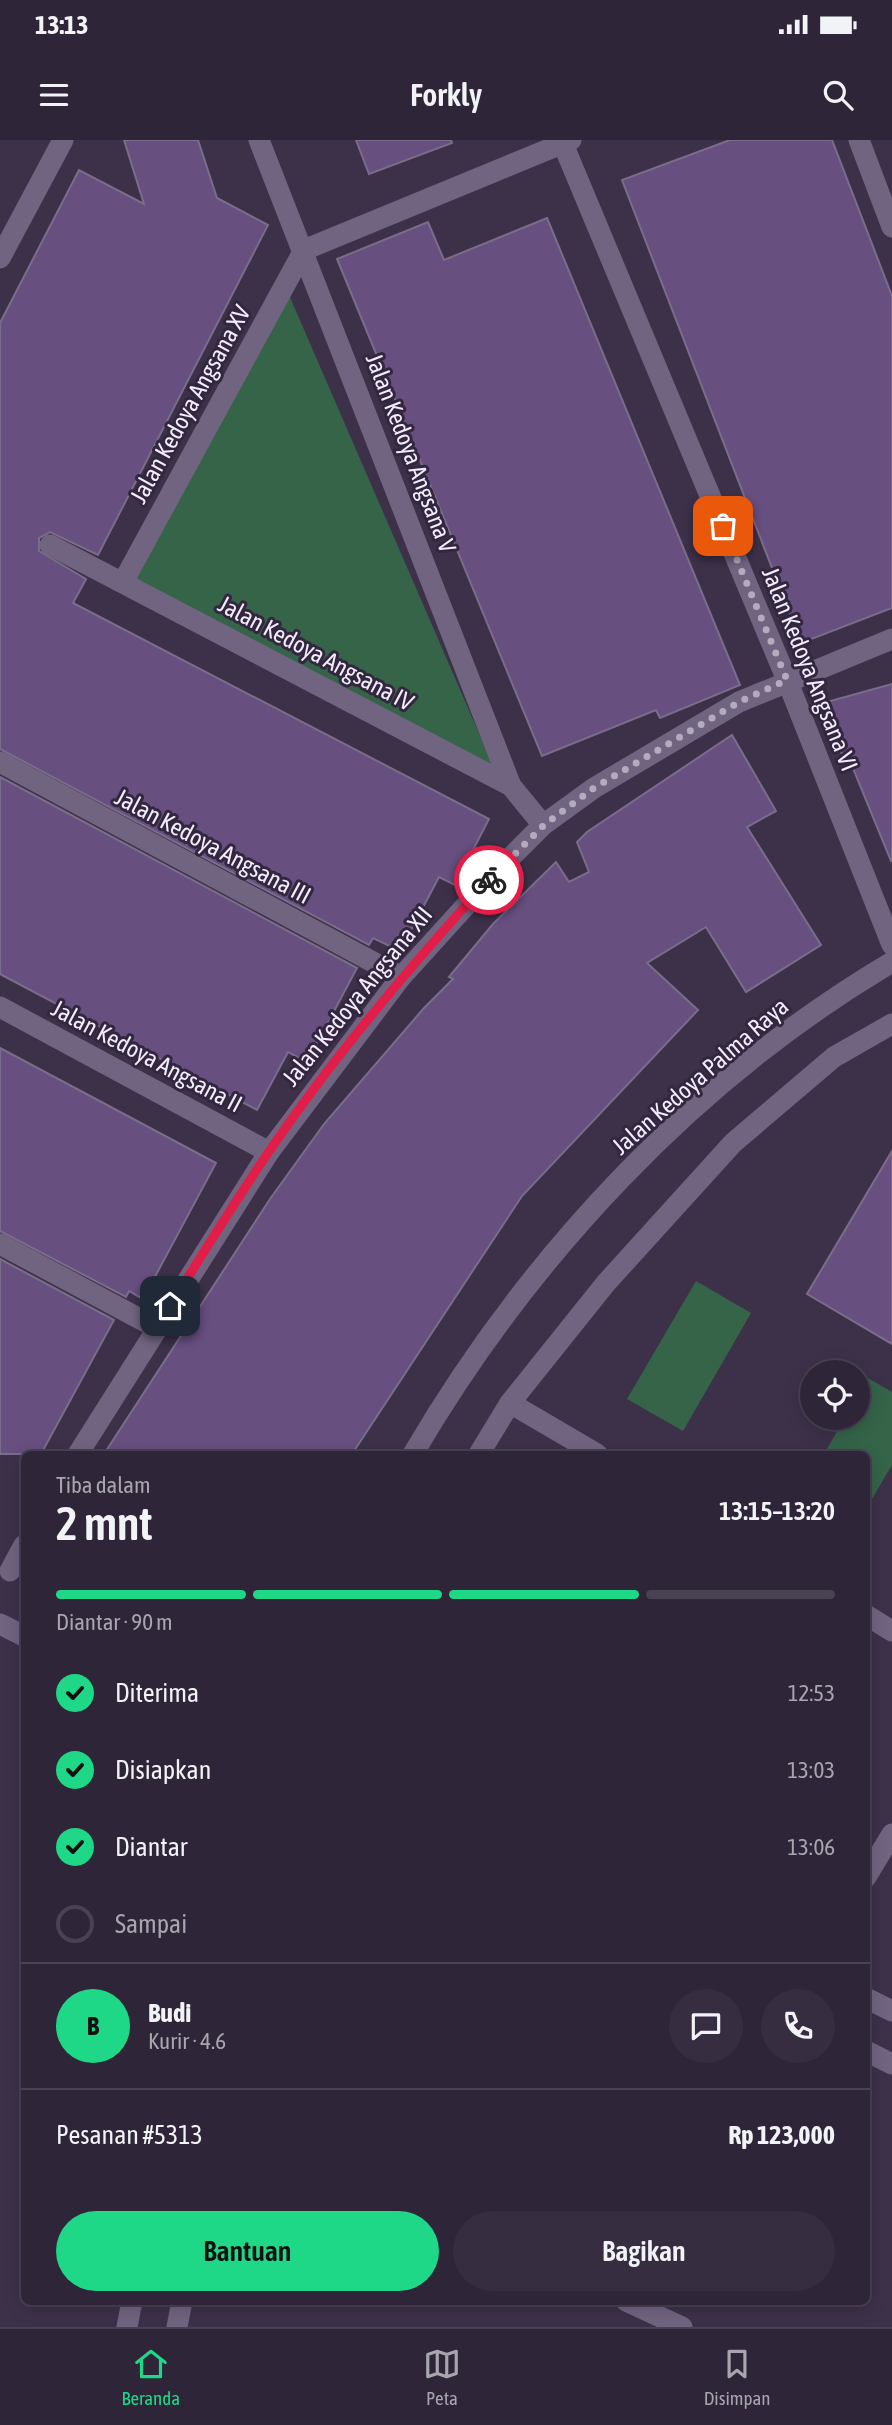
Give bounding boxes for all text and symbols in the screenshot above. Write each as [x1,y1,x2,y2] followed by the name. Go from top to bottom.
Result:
[35,10,89,40] text: 13:13
[35,76,73,114] icon: menu
[410,76,482,113] text: Forkly
[819,76,857,114] icon: search
[124,300,256,508] street label: Jalan Kedoya Angsana XV
[361,350,462,557] street label: Jalan Kedoya Angsana V
[693,496,753,556] pin
[704,507,742,545] icon: bag
[757,563,863,775] street label: Jalan Kedoya Angsana VI
[214,590,418,716] street label: Jalan Kedoya Angsana IV
[111,783,315,909] street label: Jalan Kedoya Angsana III
[454,845,524,915] courier
[470,861,508,899] icon: bike
[277,901,437,1091] street label: Jalan Kedoya Angsana XII
[606,992,794,1160] street label: Jalan Kedoya Palma Raya
[47,994,247,1118] street label: Jalan Kedoya Angsana II
[140,1276,200,1336] pin
[151,1287,189,1325] icon: home
[800,1360,870,1430] map controls
[800,1360,870,1430] button: locate
[56,1472,151,1498] text: Tiba dalam
[719,1496,835,1526] text: 13:15–13:20
[56,1497,153,1550] text: 2 mnt
[56,1609,173,1635] text: Diantar · 90 m
[56,1674,94,1712] icon: check
[115,1678,199,1708] text: Diterima
[788,1680,835,1706] text: 12:53
[56,1751,94,1789] icon: check
[115,1755,211,1785] text: Disiapkan
[787,1757,835,1783] text: 13:03
[56,1828,94,1866] icon: check
[115,1832,188,1862] text: Diantar
[787,1834,835,1860] text: 13:06
[115,1909,187,1939] text: Sampai
[669,1989,743,2063] button: chat
[761,1989,835,2063] button: phone
[148,1998,191,2028] text: Budi
[87,2011,99,2041] text: B
[148,2028,226,2054] text: Kurir · 4.6
[56,2120,203,2150] text: Pesanan #5313
[728,2120,835,2150] text: Rp 123,000
[56,2211,439,2291] button: Bantuan
[453,2211,835,2291] button: Bagikan
[121,2345,180,2409] tab: Beranda
[423,2345,461,2409] tab: Peta
[704,2345,771,2409] tab: Disimpan

